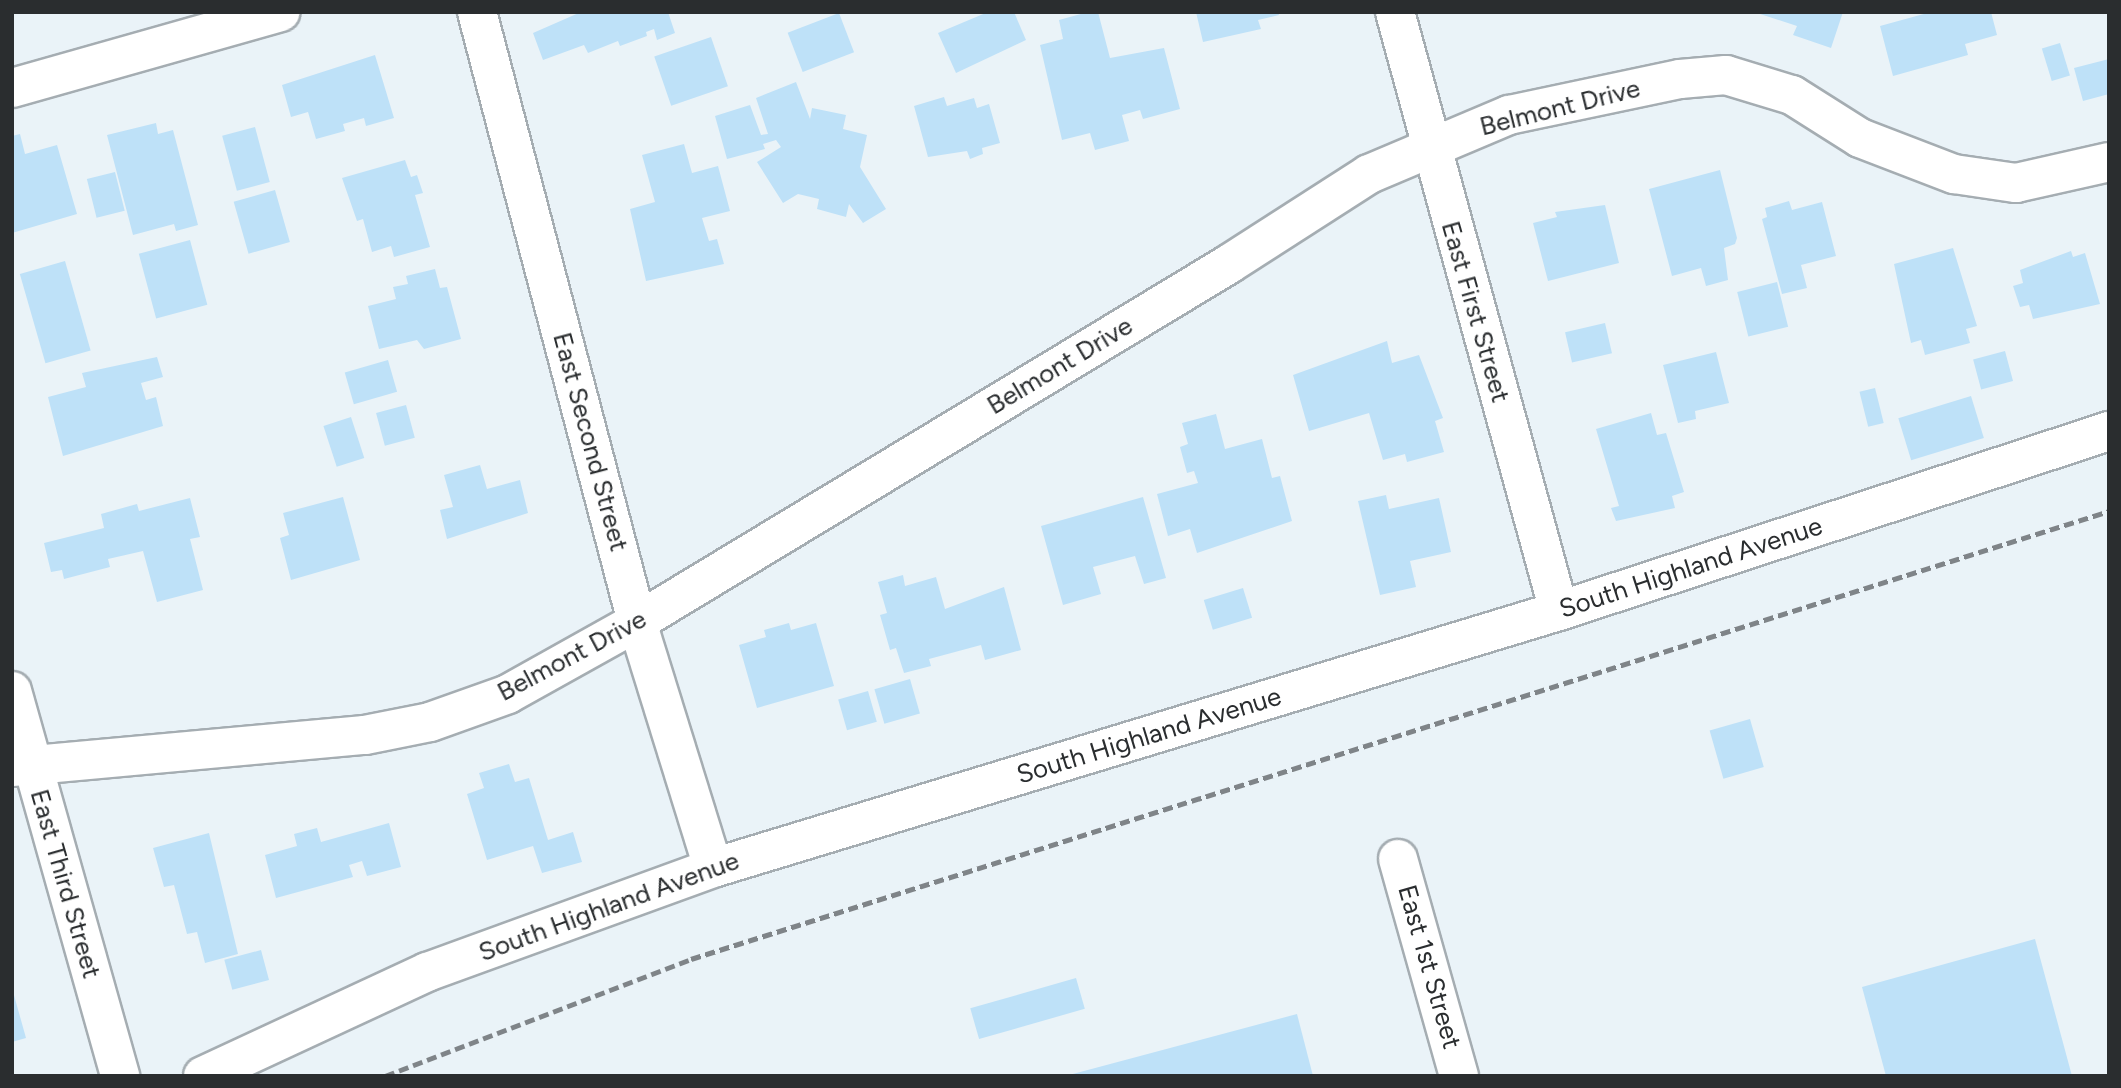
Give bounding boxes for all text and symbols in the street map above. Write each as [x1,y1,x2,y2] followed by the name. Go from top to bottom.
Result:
[1477,73,1643,143] street label: Belmont Drive
[1434,218,1516,406] street label: East First Street
[982,310,1138,422] street label: Belmont Drive
[546,329,634,555] street label: East Second Street
[1556,511,1826,625] street label: South Highland Avenue
[492,604,652,708] street label: Belmont Drive
[1013,681,1285,791] street label: South Highland Avenue
[23,786,107,982] street label: East Third Street
[475,845,743,969] street label: South Highland Avenue
[1391,882,1467,1052] street label: East 1st Street

